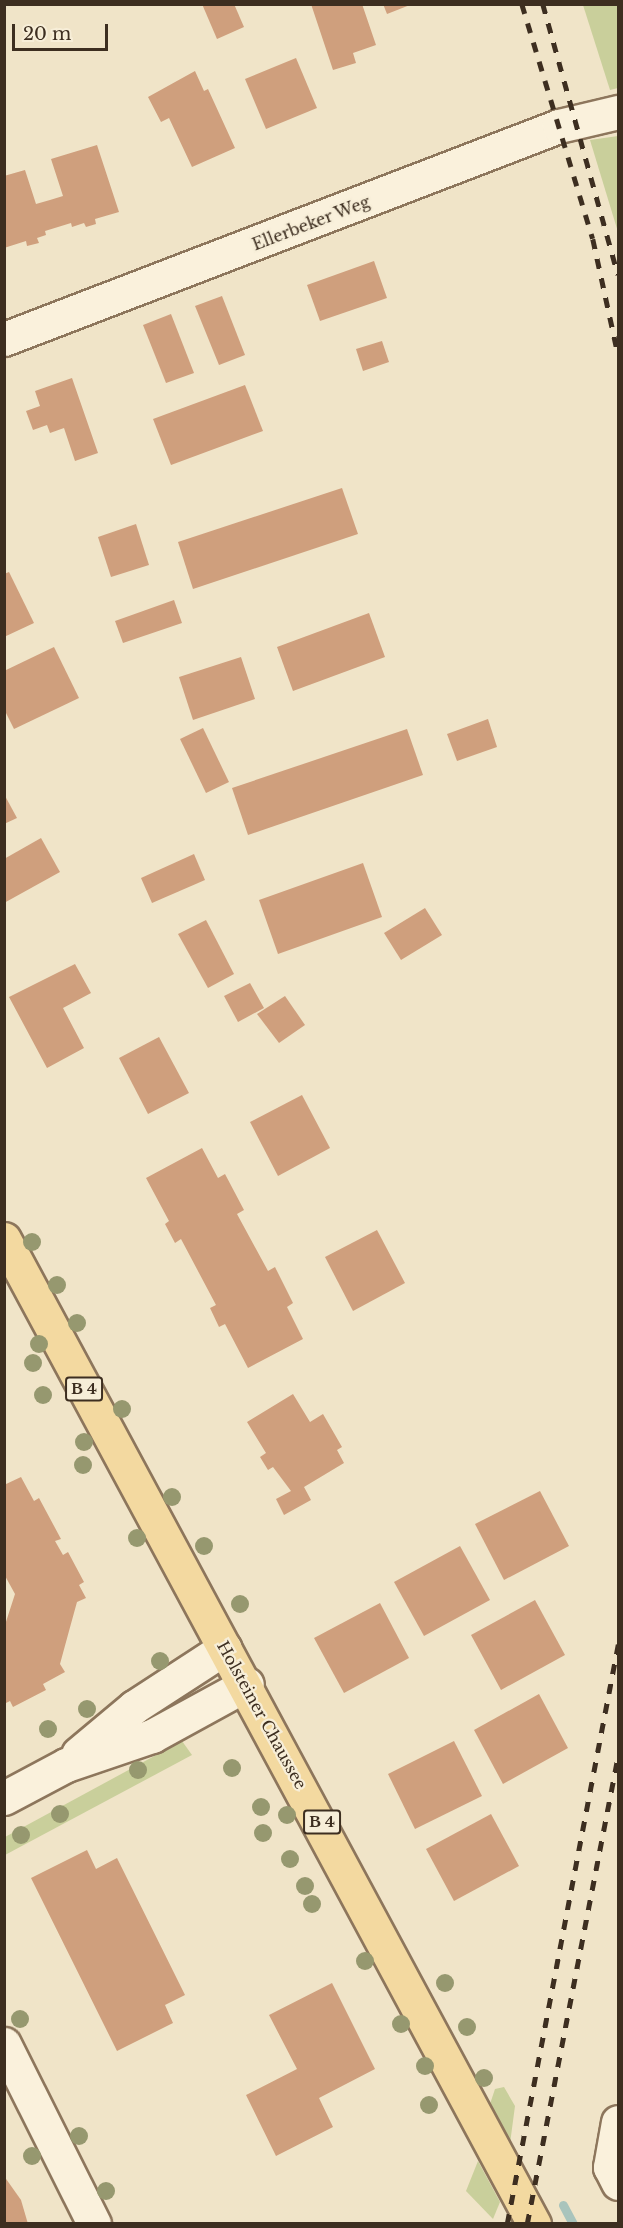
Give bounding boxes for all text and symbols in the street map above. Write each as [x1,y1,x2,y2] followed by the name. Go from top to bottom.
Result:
[15,12,111,50] scale bar
[23,23,71,45] text: 20 m
[249,192,373,254] street label: Ellerbeker Weg
[64,1377,104,1401] road number: B 4
[213,1637,311,1793] street label: Holsteiner Chaussee
[302,1810,342,1834] road number: B 4

